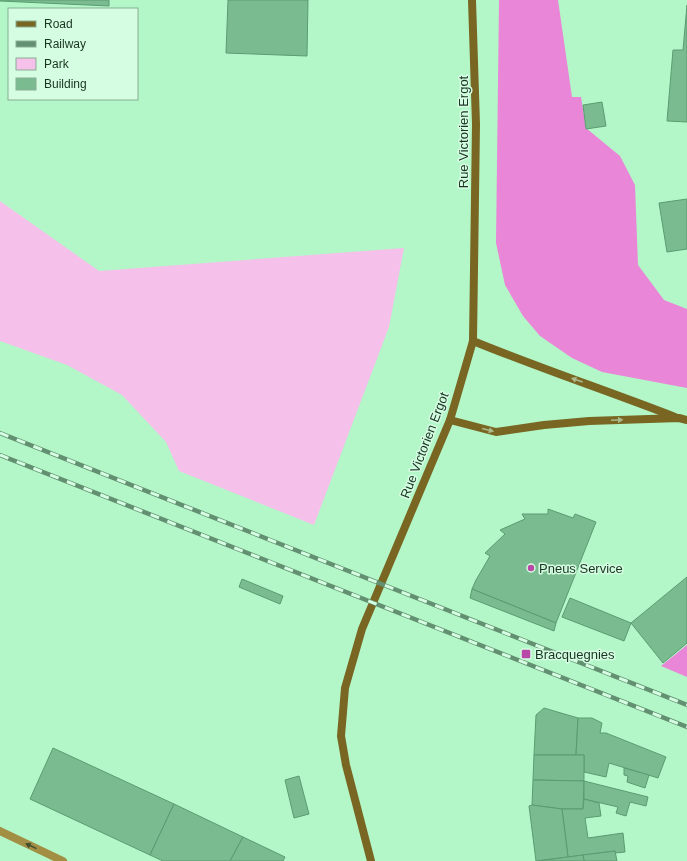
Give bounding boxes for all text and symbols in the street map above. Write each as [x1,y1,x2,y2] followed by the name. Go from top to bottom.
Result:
[8,8,138,100] legend
[44,17,73,31] text: Road
[44,37,86,51] text: Railway
[44,57,70,71] text: Park
[456,75,471,188] street label: Rue Victorien Ergot
[44,77,87,91] text: Building
[571,377,583,383] one-way arrow
[397,390,452,500] street label: Rue Victorien Ergot
[611,417,624,423] one-way arrow
[482,427,494,433] one-way arrow
[539,561,623,576] place label: Pneus Service
[526,563,536,573] marker: Pneus Service
[535,647,615,662] place label: Bracquegnies
[520,648,532,660] marker: Bracquegnies
[26,843,37,849] one-way arrow

